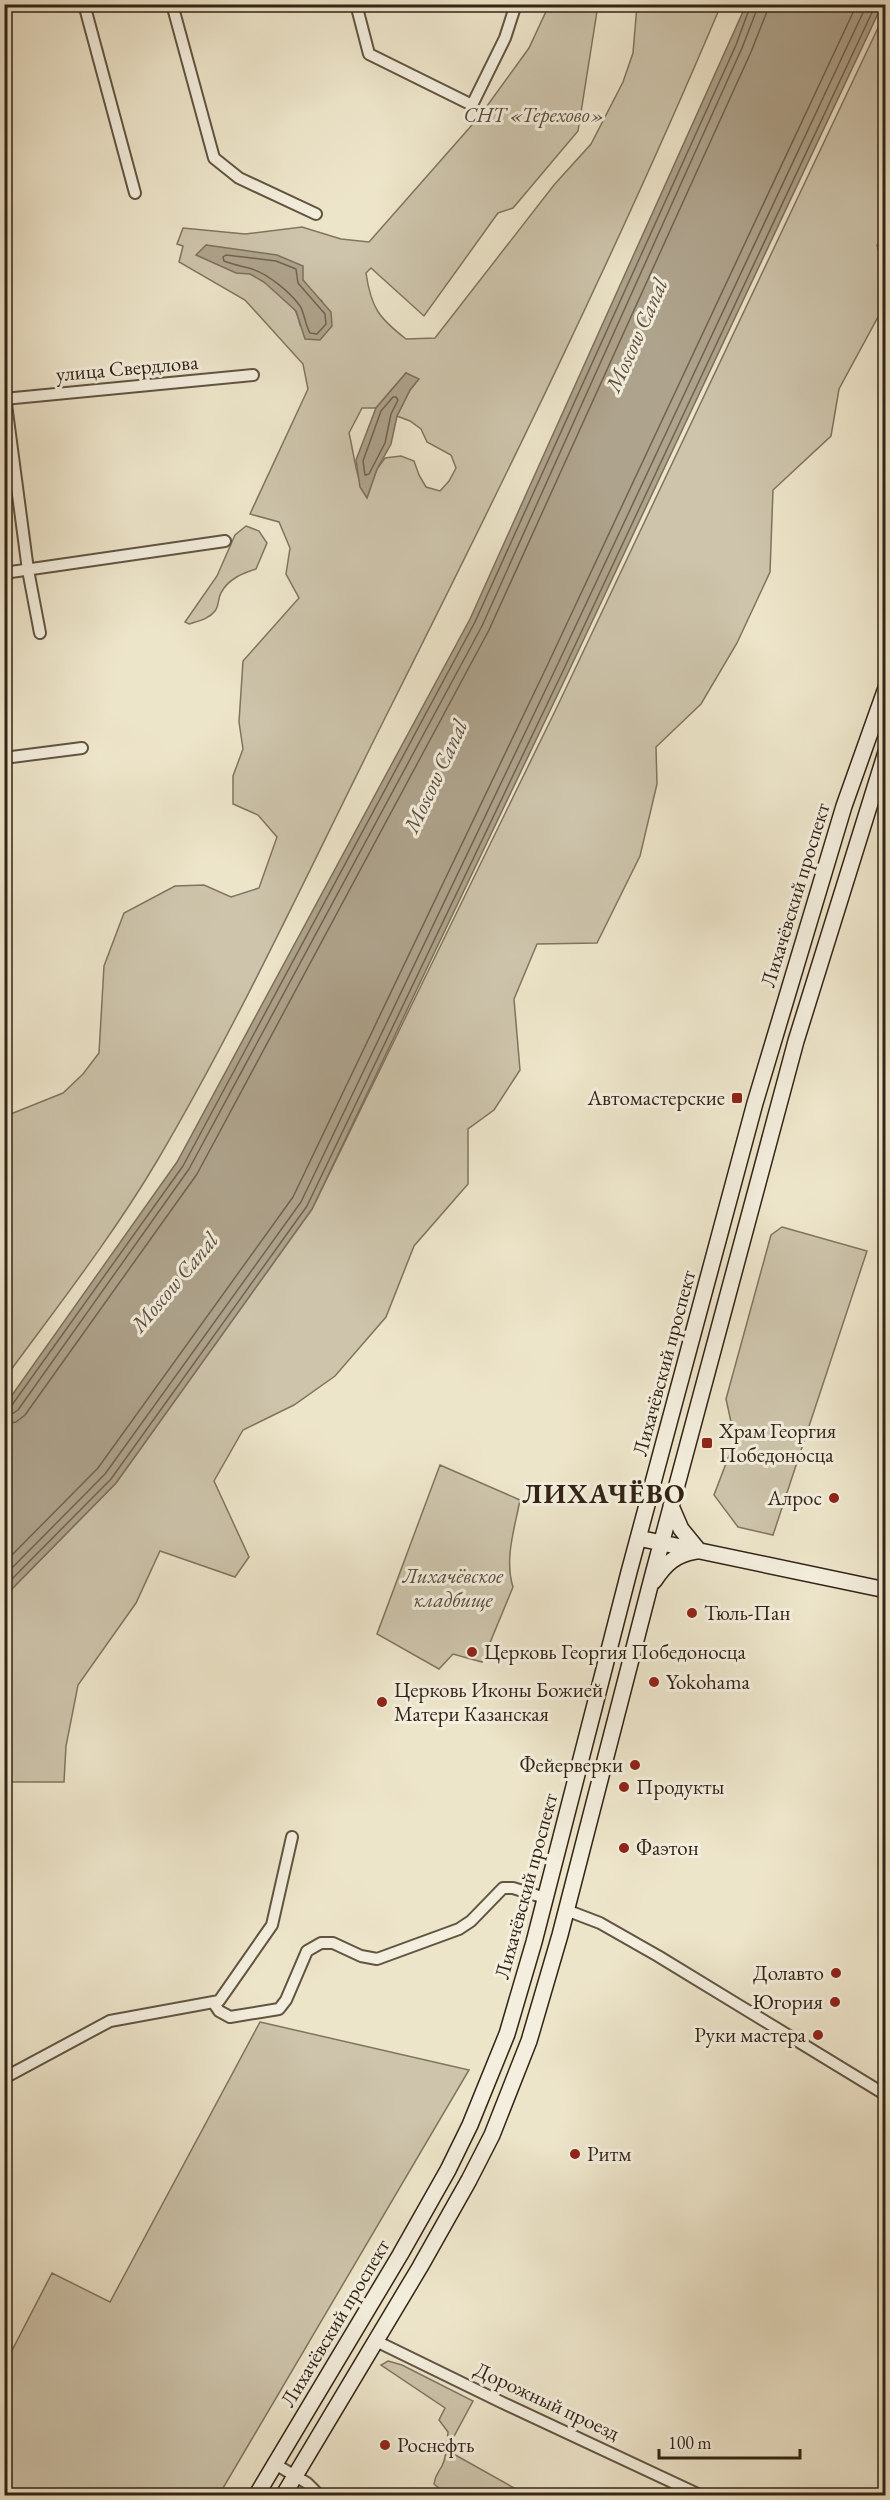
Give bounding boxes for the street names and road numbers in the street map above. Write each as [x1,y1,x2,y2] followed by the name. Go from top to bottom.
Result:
[55,348,200,387] street label: улица Свердлова
[754,799,836,990] street label: Лихачёвский проспект
[626,1267,701,1459] street label: Лихачёвский проспект
[488,1790,563,1982] street label: Лихачёвский проспект
[274,2233,396,2412] street label: Лихачёвский проспект
[470,2355,624,2446] street label: Дорожный проезд

